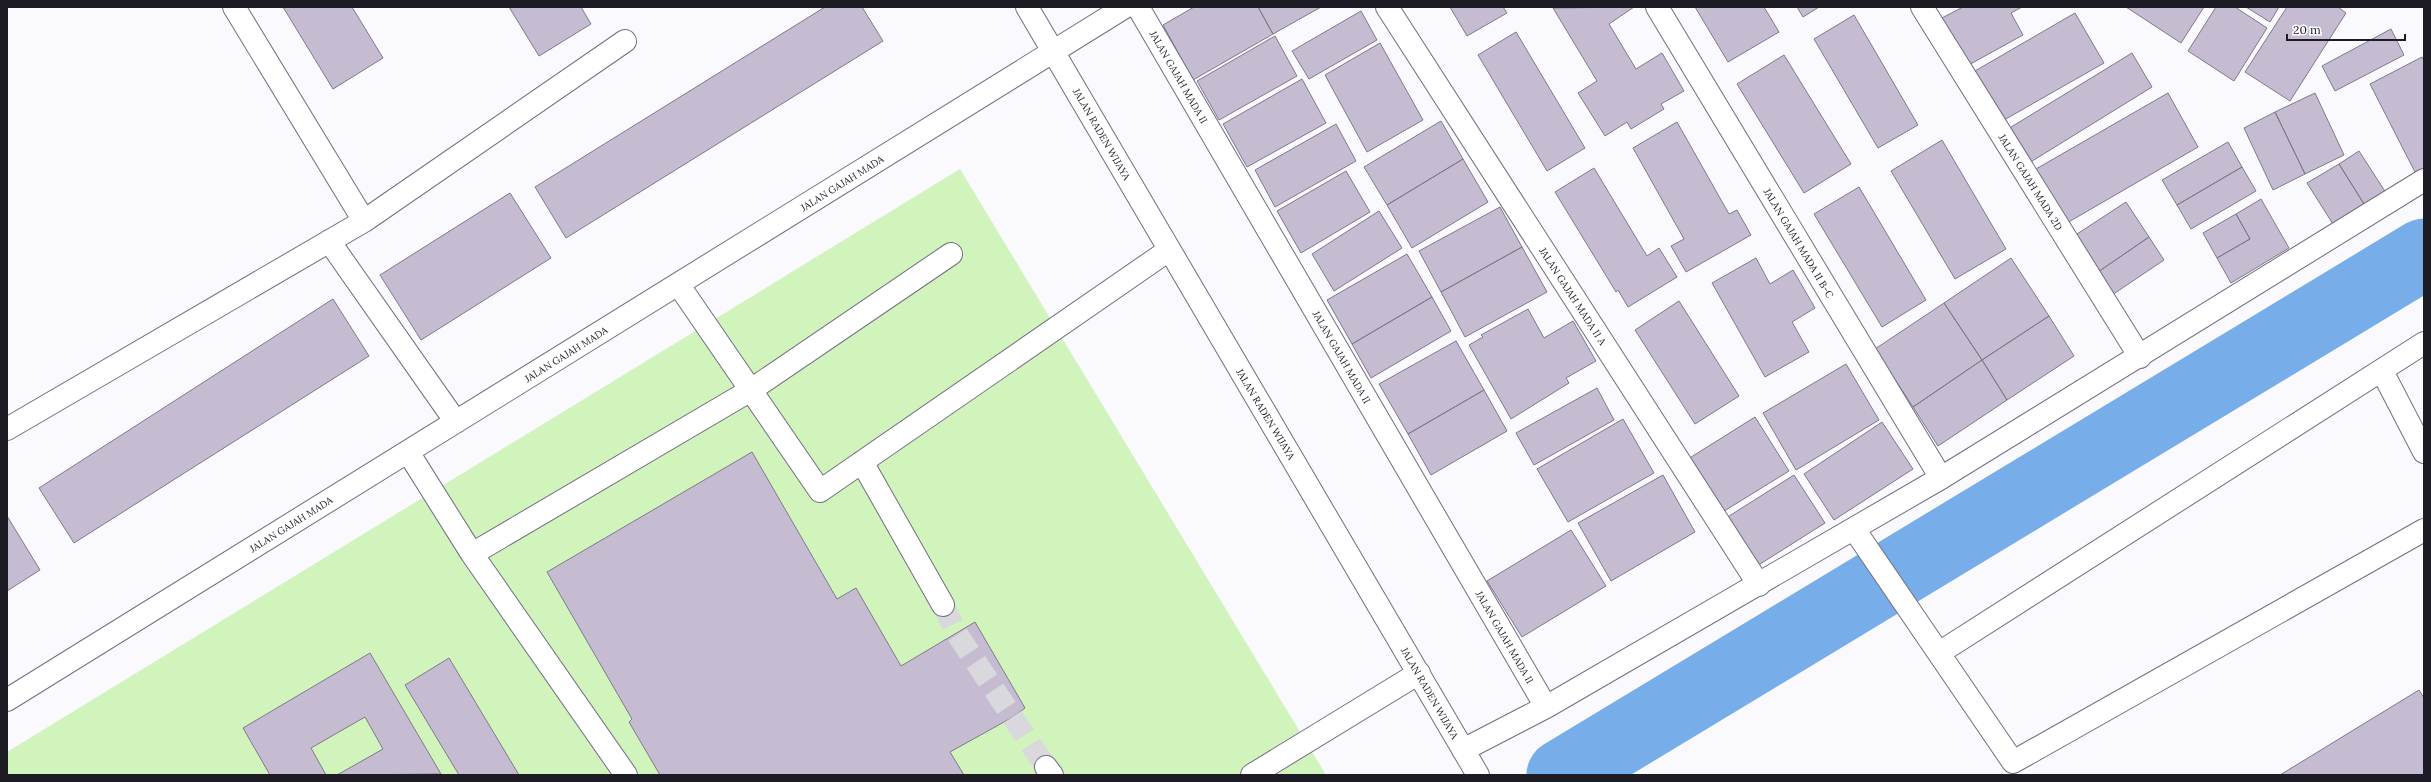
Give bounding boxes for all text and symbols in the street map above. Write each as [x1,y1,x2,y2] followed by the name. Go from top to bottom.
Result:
[2287,16,2405,42] scale bar
[2293,22,2321,37] text: 20 m
[1146,28,1210,126] street label: JALAN GAJAH MADA II
[1069,85,1134,183] street label: JALAN RADEN WIJAYA
[1995,131,2066,233] street label: JALAN GAJAH MADA 2D
[797,152,887,215] street label: JALAN GAJAH MADA
[1760,185,1837,300] street label: JALAN GAJAH MADA II B-C
[1536,244,1609,348] street label: JALAN GAJAH MADA II A
[1309,308,1373,406] street label: JALAN GAJAH MADA II
[521,323,611,386] street label: JALAN GAJAH MADA
[1233,366,1298,463] street label: JALAN RADEN WIJAYA
[246,493,336,556] street label: JALAN GAJAH MADA
[1472,588,1536,686] street label: JALAN GAJAH MADA II
[1397,644,1462,742] street label: JALAN RADEN WIJAYA

